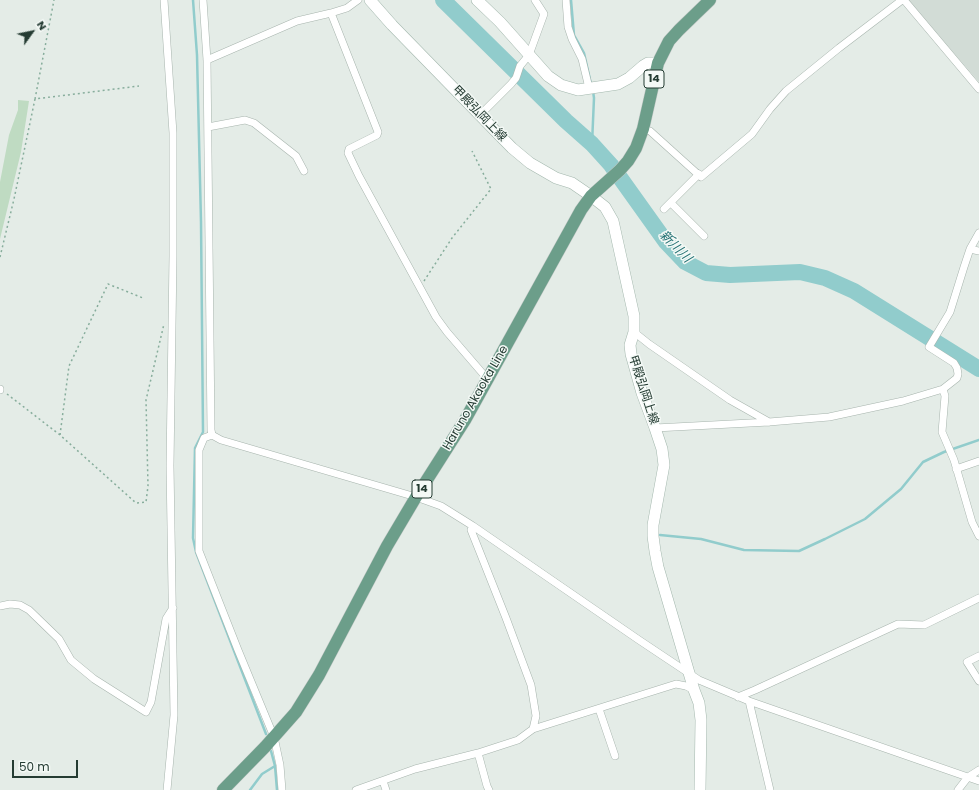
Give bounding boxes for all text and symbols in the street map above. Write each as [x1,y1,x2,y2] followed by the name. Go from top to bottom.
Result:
[12,12,52,52] north arrow
[33,18,51,33] text: N
[644,70,664,88] road number: 14
[449,83,509,145] street label: 甲殿弘岡上線
[656,228,694,266] water label: 新川川
[440,343,512,453] street label: Haruno Akaoka Line
[625,354,661,426] street label: 甲殿弘岡上線
[412,480,432,498] road number: 14
[14,752,80,778] scale bar
[19,758,50,775] text: 50 m

